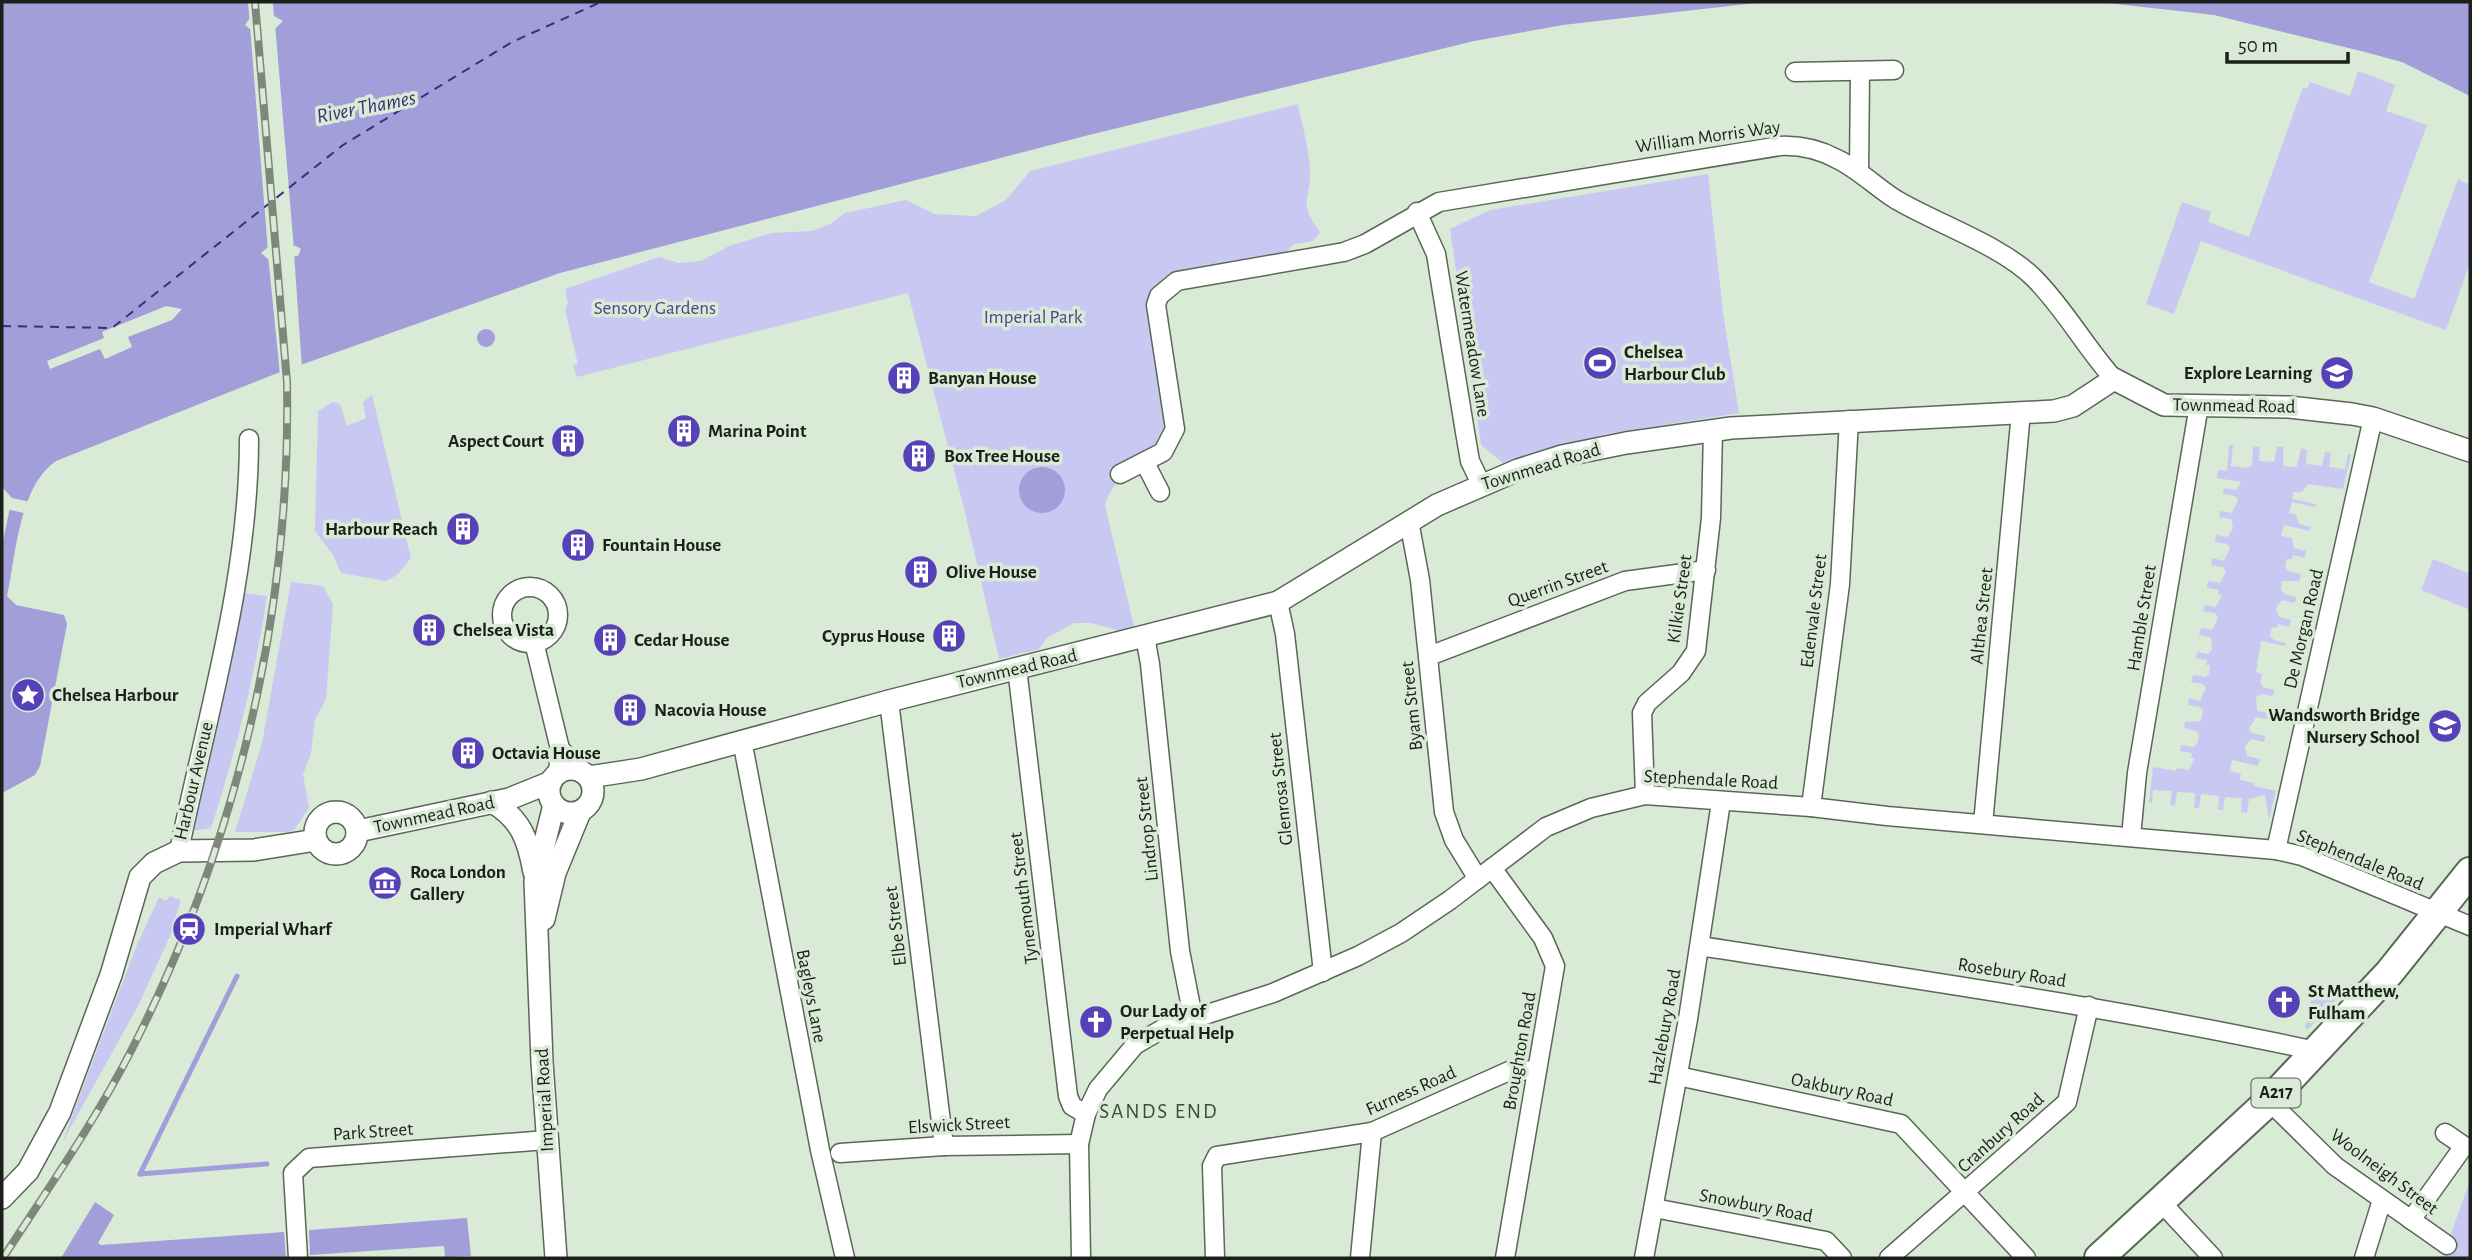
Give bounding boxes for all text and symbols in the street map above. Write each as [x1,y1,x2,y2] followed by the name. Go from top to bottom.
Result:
[2227,21,2348,65] scale bar
[2238,35,2278,56] text: 50 m
[315,87,418,127] water label: River Thames
[1634,117,1782,157] street label: William Morris Way
[1451,269,1493,419] street label: Watermeadow Lane
[594,299,716,318] park label: Sensory Gardens
[984,308,1083,327] park label: Imperial Park
[1624,343,1726,384] place label: Chelsea Harbour Club
[1581,344,1619,382] sports icon: Chelsea Harbour Club
[2318,354,2356,392] school or university icon: Explore Learning
[885,359,923,397] building icon: Banyan House
[2184,364,2312,383] place label: Explore Learning
[928,369,1036,388] place label: Banyan House
[2172,395,2296,417] street label: Townmead Road
[665,412,703,450] building icon: Marina Point
[549,422,587,460] building icon: Aspect Court
[708,422,807,441] place label: Marina Point
[448,432,545,451] place label: Aspect Court
[900,437,938,475] building icon: Box Tree House
[1479,440,1603,494] street label: Townmead Road
[944,447,1060,466] place label: Box Tree House
[444,510,482,548] building icon: Harbour Reach
[325,520,438,539] place label: Harbour Reach
[559,526,597,564] building icon: Fountain House
[602,536,721,555] place label: Fountain House
[902,553,940,591] building icon: Olive House
[1664,553,1696,645] street label: Kilkie Street
[1798,553,1830,669] street label: Edenvale Street
[1505,557,1611,611] street label: Querrin Street
[946,563,1037,582] place label: Olive House
[2124,563,2160,673] street label: Hamble Street
[1967,567,1997,665] street label: Althea Street
[2281,567,2327,691] street label: De Morgan Road
[410,611,448,649] building icon: Chelsea Vista
[930,617,968,655] building icon: Cyprus House
[453,621,554,640] place label: Chelsea Vista
[591,621,629,659] building icon: Cedar House
[822,627,925,646] place label: Cyprus House
[634,631,729,650] place label: Cedar House
[955,646,1079,692] street label: Townmead Road
[1398,660,1426,752] street label: Byam Street
[9,676,47,714] place icon: Chelsea Harbour
[52,686,179,705] place label: Chelsea Harbour
[611,691,649,729] building icon: Nacovia House
[654,701,766,720] place label: Nacovia House
[2268,706,2420,747] place label: Wandsworth Bridge Nursery School
[2426,707,2464,745] school or university icon: Wandsworth Bridge Nursery School
[171,720,217,842] street label: Harbour Avenue
[1266,732,1296,846] street label: Glenrosa Street
[449,734,487,772] building icon: Octavia House
[492,744,601,763] place label: Octavia House
[1643,767,1779,793] street label: Stephendale Road
[1132,776,1162,882] street label: Lindrop Street
[372,793,496,837] street label: Townmead Road
[2294,826,2426,894] street label: Stephendale Road
[1006,831,1042,965] street label: Tynemouth Street
[410,863,506,904] place label: Roca London Gallery
[366,864,404,902] museum icon: Roca London Gallery
[882,885,910,967] street label: Elbe Street
[170,910,208,948] station icon: Imperial Wharf
[214,920,333,939] place label: Imperial Wharf
[793,948,829,1044] street label: Bagleys Lane
[1956,955,2068,991] street label: Rosebury Road
[1645,967,1685,1086] street label: Hazlebury Road
[2308,982,2399,1023] place label: St Matthew, Fulham
[2265,983,2303,1021] church icon: St Matthew, Fulham
[1500,990,1540,1112] street label: Broughton Road
[1120,1002,1234,1043] place label: Our Lady of Perpetual Help
[1077,1003,1115,1041] church icon: Our Lady of Perpetual Help
[533,1048,557,1152] street label: Imperial Road
[1363,1063,1459,1119] street label: Furness Road
[1789,1070,1895,1110] street label: Oakbury Road
[2252,1078,2300,1108] road number: A217
[1954,1090,2048,1176] street label: Cranbury Road
[1099,1101,1219,1122] district label: SANDS END
[908,1113,1010,1137] street label: Elswick Street
[332,1120,414,1144] street label: Park Street
[2327,1125,2441,1219] street label: Woolneigh Street
[1698,1186,1814,1226] street label: Snowbury Road

